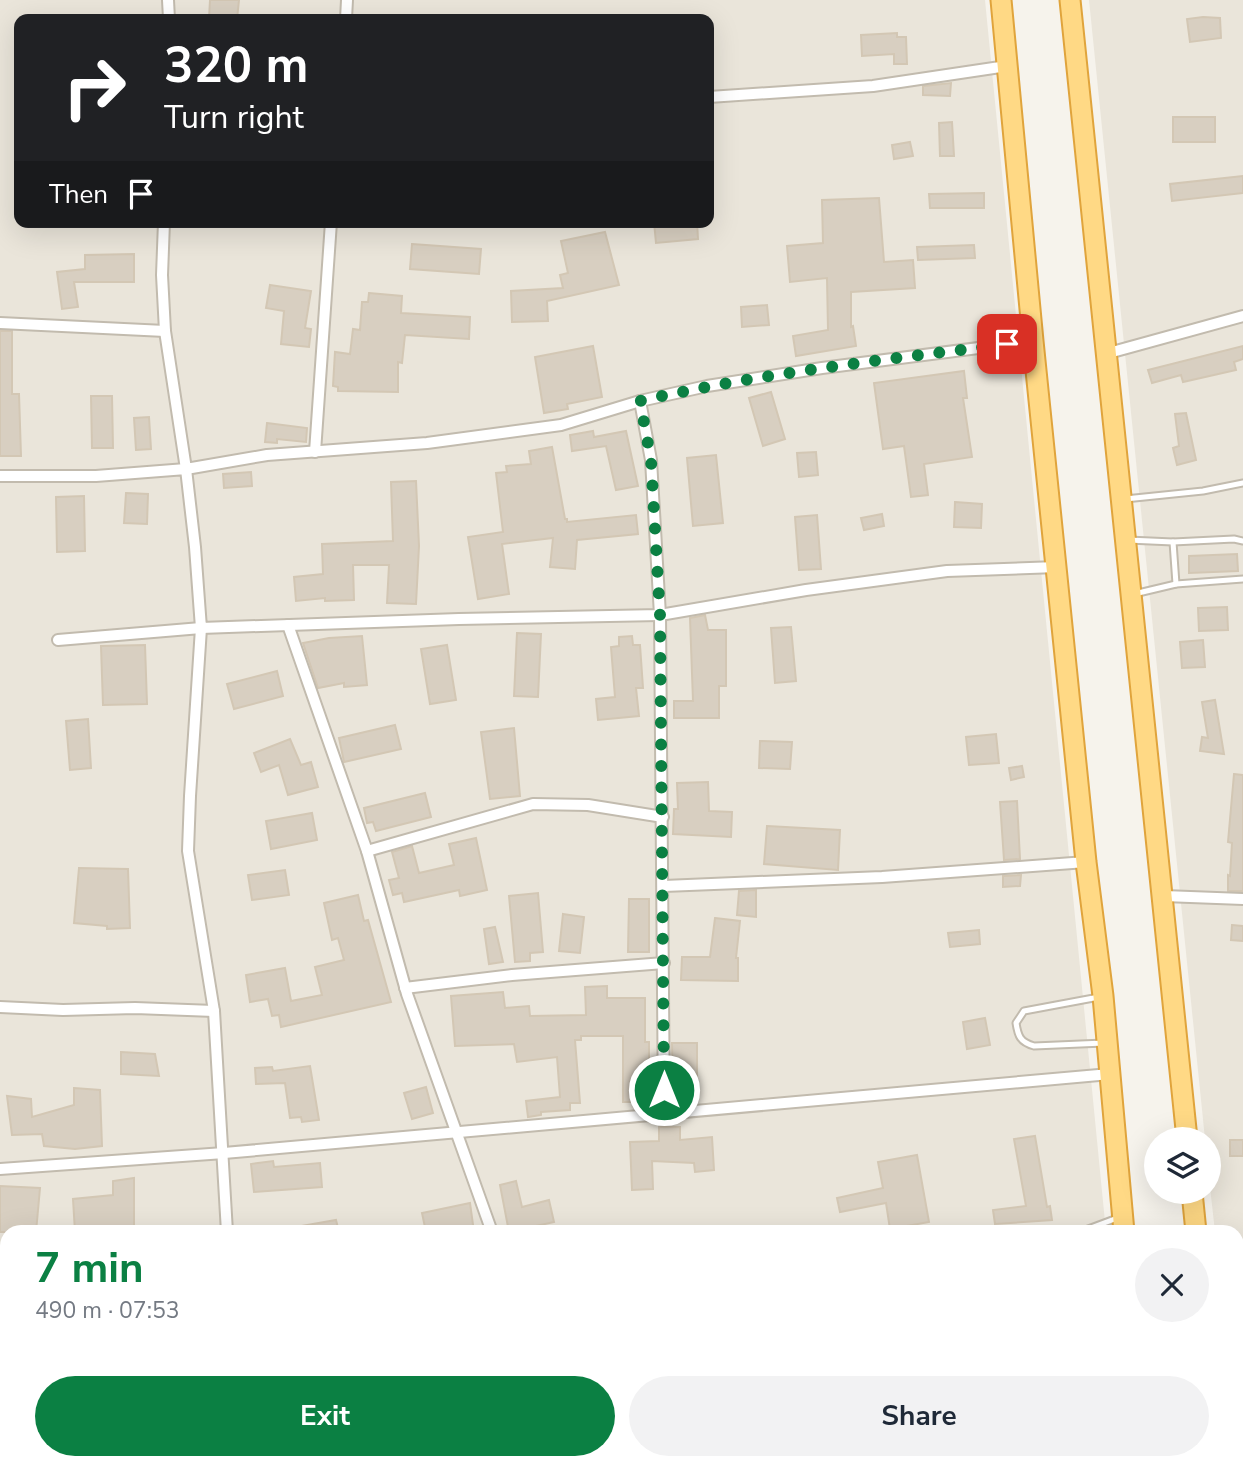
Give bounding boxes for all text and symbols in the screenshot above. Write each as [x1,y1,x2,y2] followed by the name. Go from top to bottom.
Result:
[164,32,308,99] text: 320 m
[49,42,140,133] icon: right
[164,96,304,139] text: Turn right
[122,175,160,213] icon: arrive
[49,177,108,212] text: Then
[977,314,1037,374] pin
[988,325,1026,363] icon: arrive
[627,1053,701,1127] position arrow
[1144,1127,1221,1204] map controls
[1144,1127,1221,1204] button: layers
[35,1240,144,1297] text: 7 min
[1135,1248,1209,1322] button: close
[35,1295,180,1326] text: 490 m · 07:53
[35,1376,615,1456] button: Exit
[629,1376,1209,1456] button: Share

